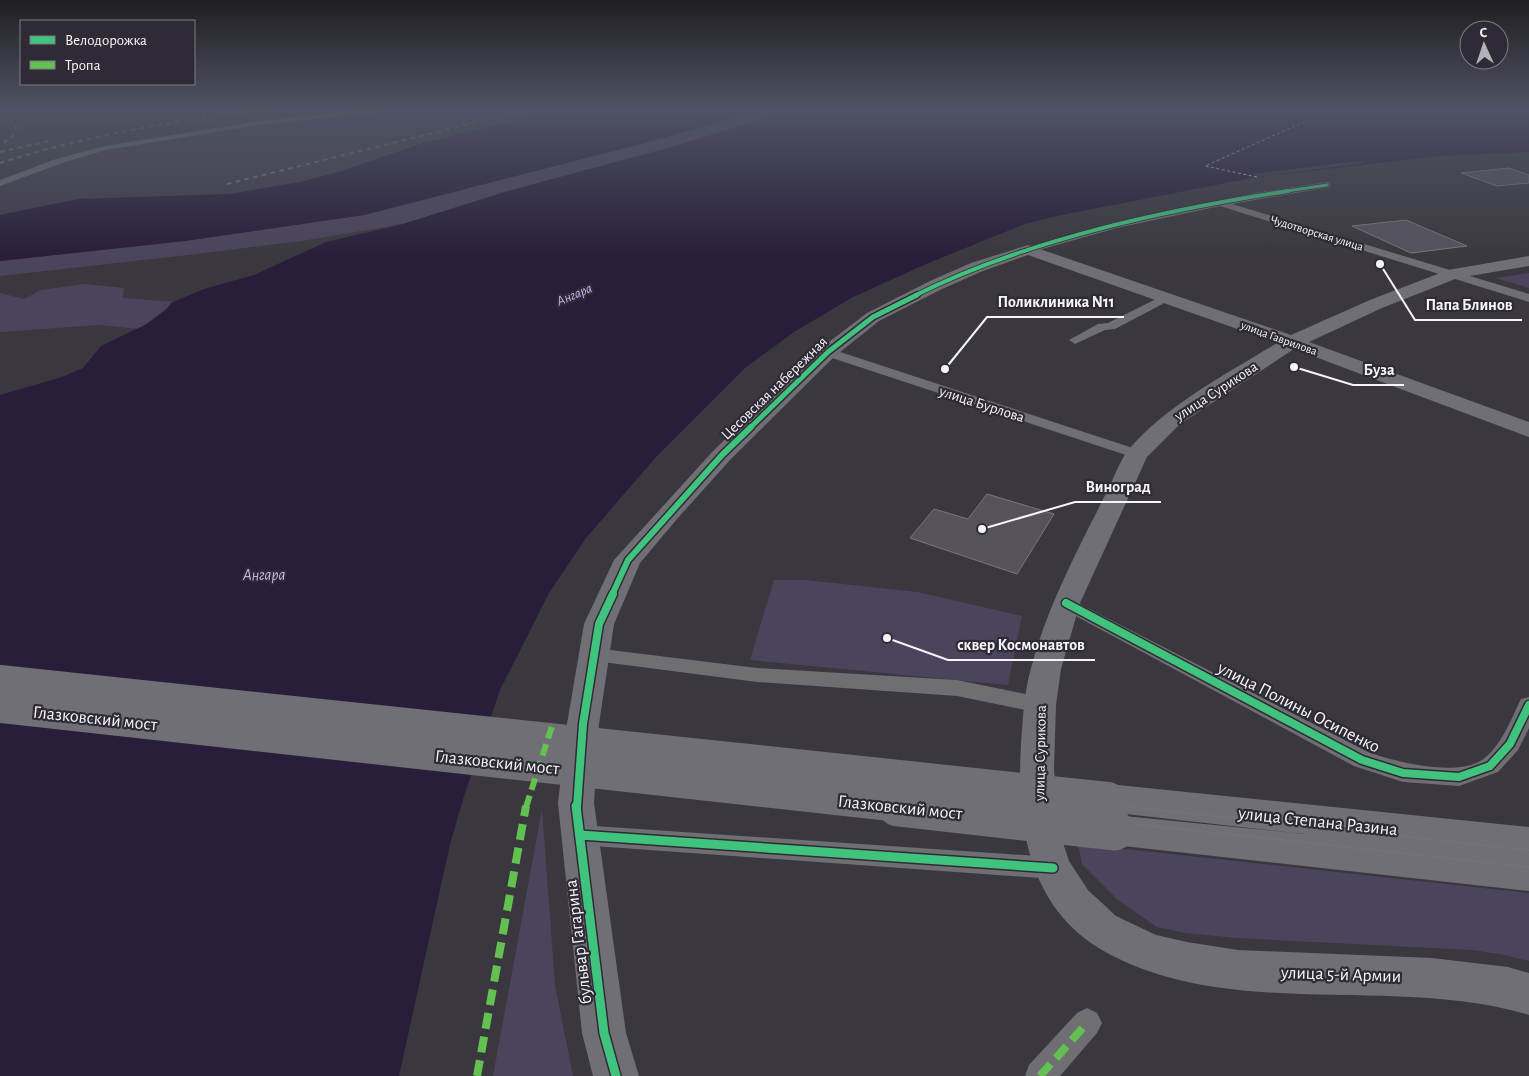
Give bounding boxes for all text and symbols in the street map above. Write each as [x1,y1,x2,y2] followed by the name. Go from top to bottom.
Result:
[20,20,195,85] legend
[1459,20,1509,70] north arrow
[1479,26,1488,40] text: С
[65,33,147,48] text: Велодорожка
[65,58,101,73] text: Тропа
[1269,213,1365,254] street label: Чудотворская улица
[554,281,594,309] water label: Ангара
[987,286,1124,317] callout: Поликлиника N11
[1415,289,1522,320] callout: Папа Блинов
[998,294,1114,310] text: Поликлиника N11
[1425,297,1513,313] text: Папа Блинов
[1238,318,1319,358] street label: улица Гаврилова
[718,334,830,443] street label: Цесовская набережная
[1353,354,1404,385] callout: Буза
[1171,359,1261,424] street label: улица Сурикова
[1364,362,1395,379] text: Буза
[936,383,1026,425] street label: улица Бурлова
[1075,471,1161,502] callout: Виноград
[1085,479,1151,495] text: Виноград
[242,567,285,584] water label: Ангара
[948,629,1095,660] callout: сквер Космонавтов
[957,637,1085,653] text: сквер Космонавтов
[1214,659,1383,757] street label: улица Полины Осипенко
[32,704,159,735] street label: Глазковский мост
[1032,705,1049,802] street label: улица Сурикова
[434,748,561,779] street label: Глазковский мост
[837,793,964,824] street label: Глазковский мост
[1236,805,1398,839] street label: улица Степана Разина
[561,879,596,1005] street label: бульвар Гагарина
[1279,964,1401,986] street label: улица 5-й Армии

